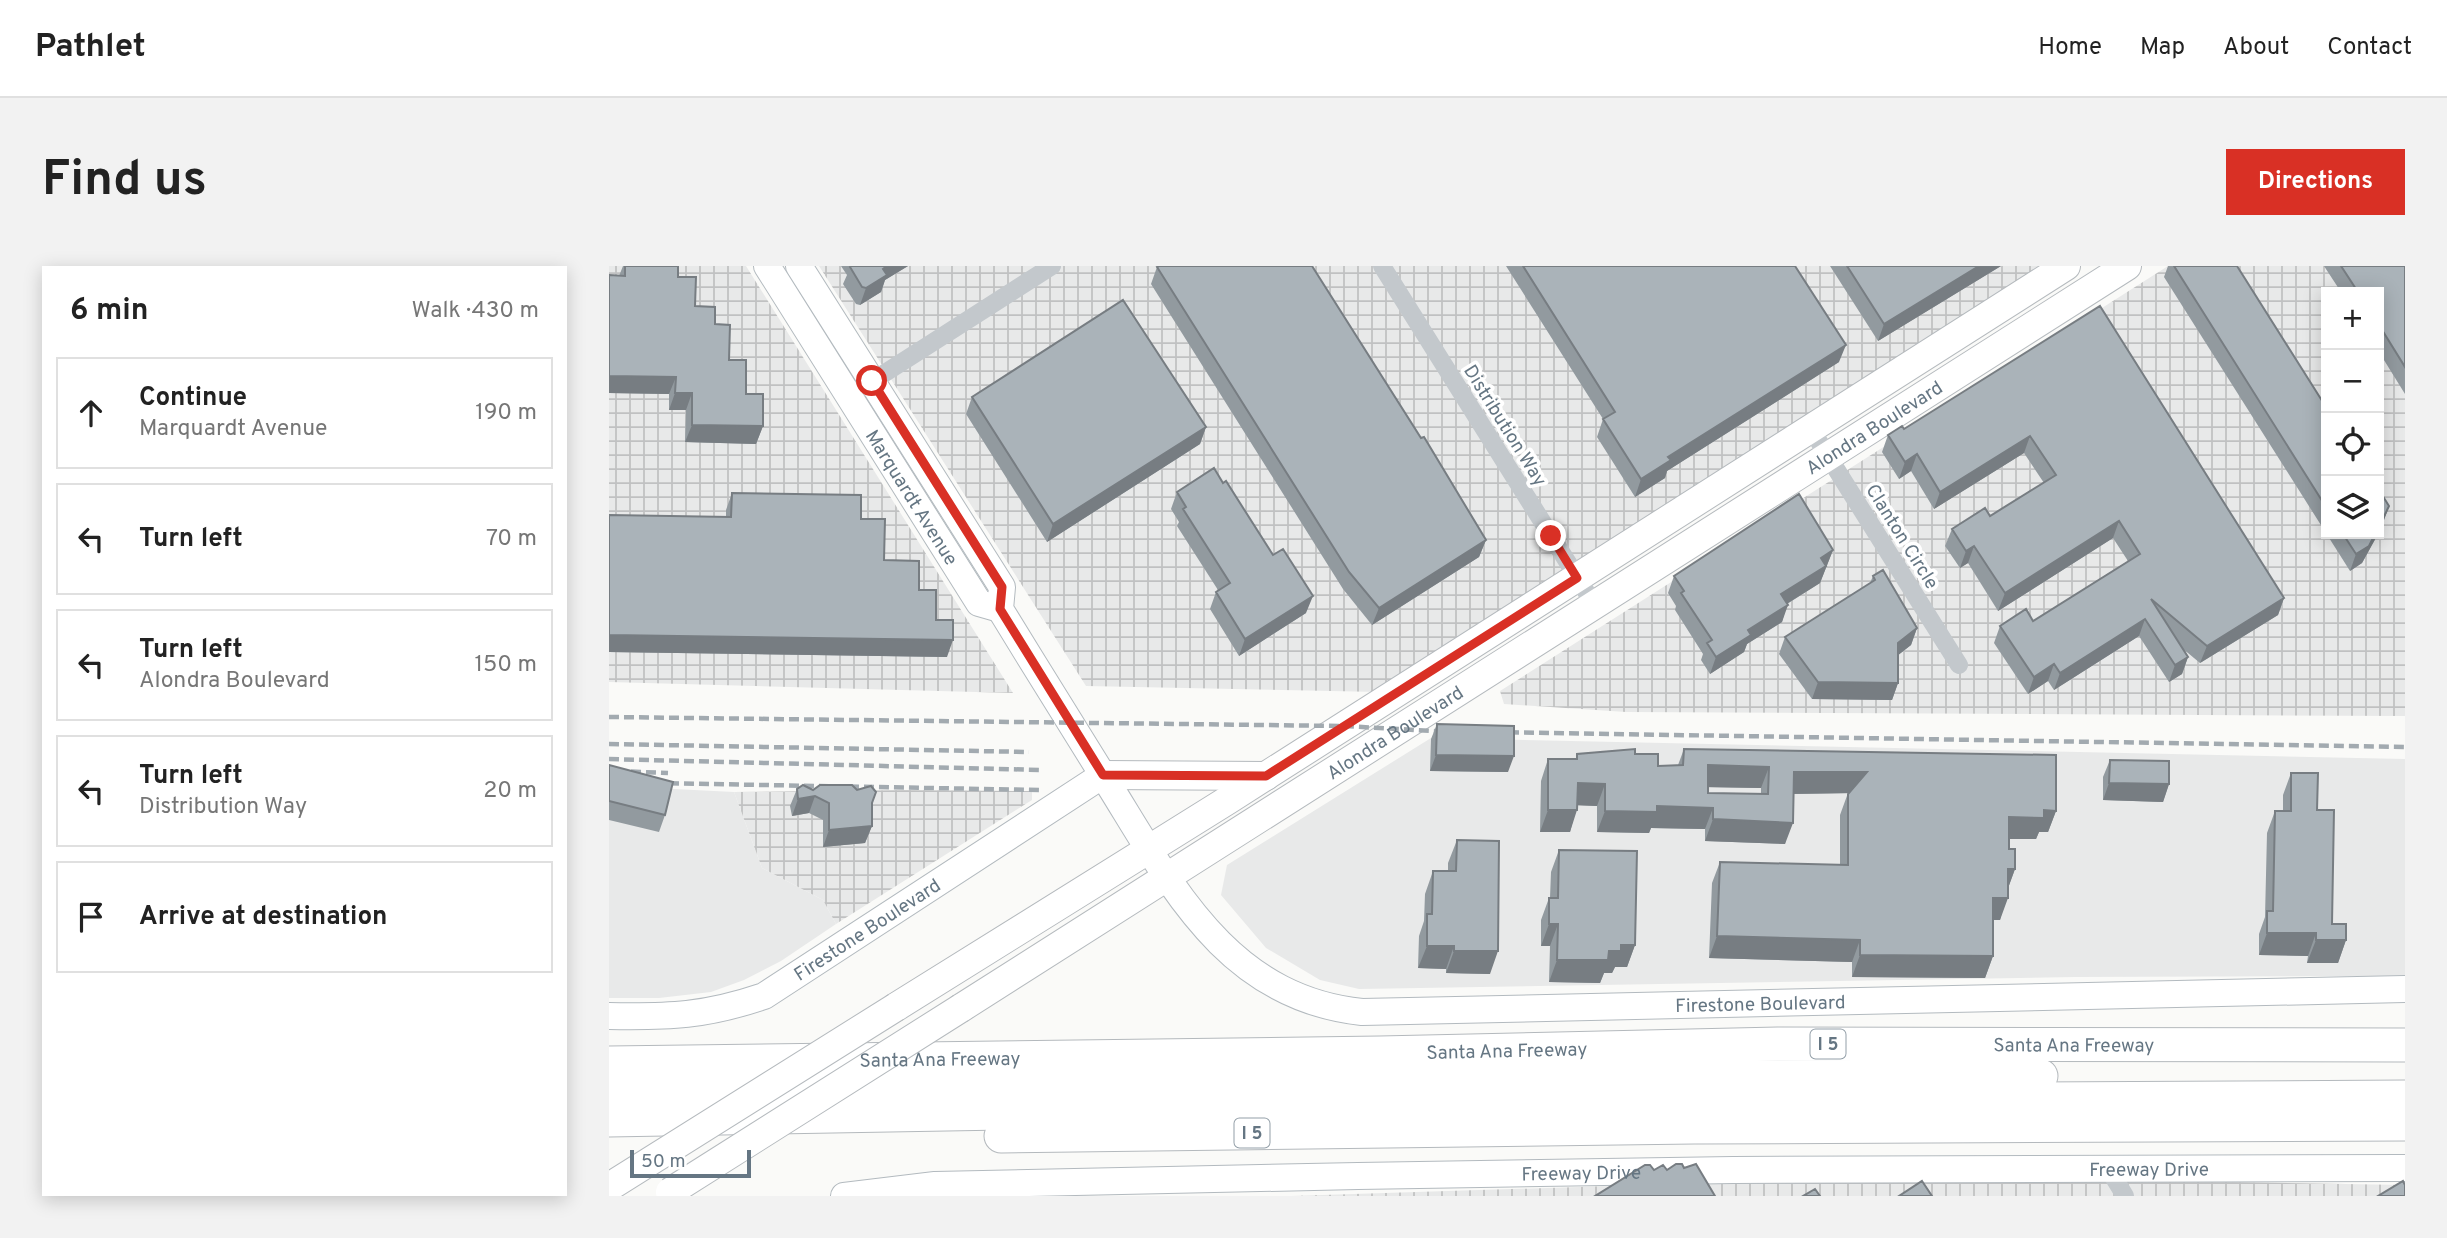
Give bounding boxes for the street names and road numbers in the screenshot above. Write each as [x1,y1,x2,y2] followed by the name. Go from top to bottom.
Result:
[1457,361,1551,491] street label: Distribution Way
[1802,376,1948,481] street label: Alondra Boulevard
[859,426,962,570] street label: Marquardt Avenue
[1860,480,1943,594] street label: Clanton Circle
[1323,681,1469,786] street label: Alondra Boulevard
[790,874,946,987] street label: Firestone Boulevard
[1675,991,1846,1019] street label: Firestone Boulevard
[1811,1030,1845,1058] road number: I 5
[1993,1034,2154,1059] street label: Santa Ana Freeway
[1426,1038,1588,1066] street label: Santa Ana Freeway
[859,1048,1021,1074] street label: Santa Ana Freeway
[1235,1118,1269,1148] road number: I 5
[2089,1159,2209,1183] street label: Freeway Drive
[1521,1161,1641,1187] street label: Freeway Drive

